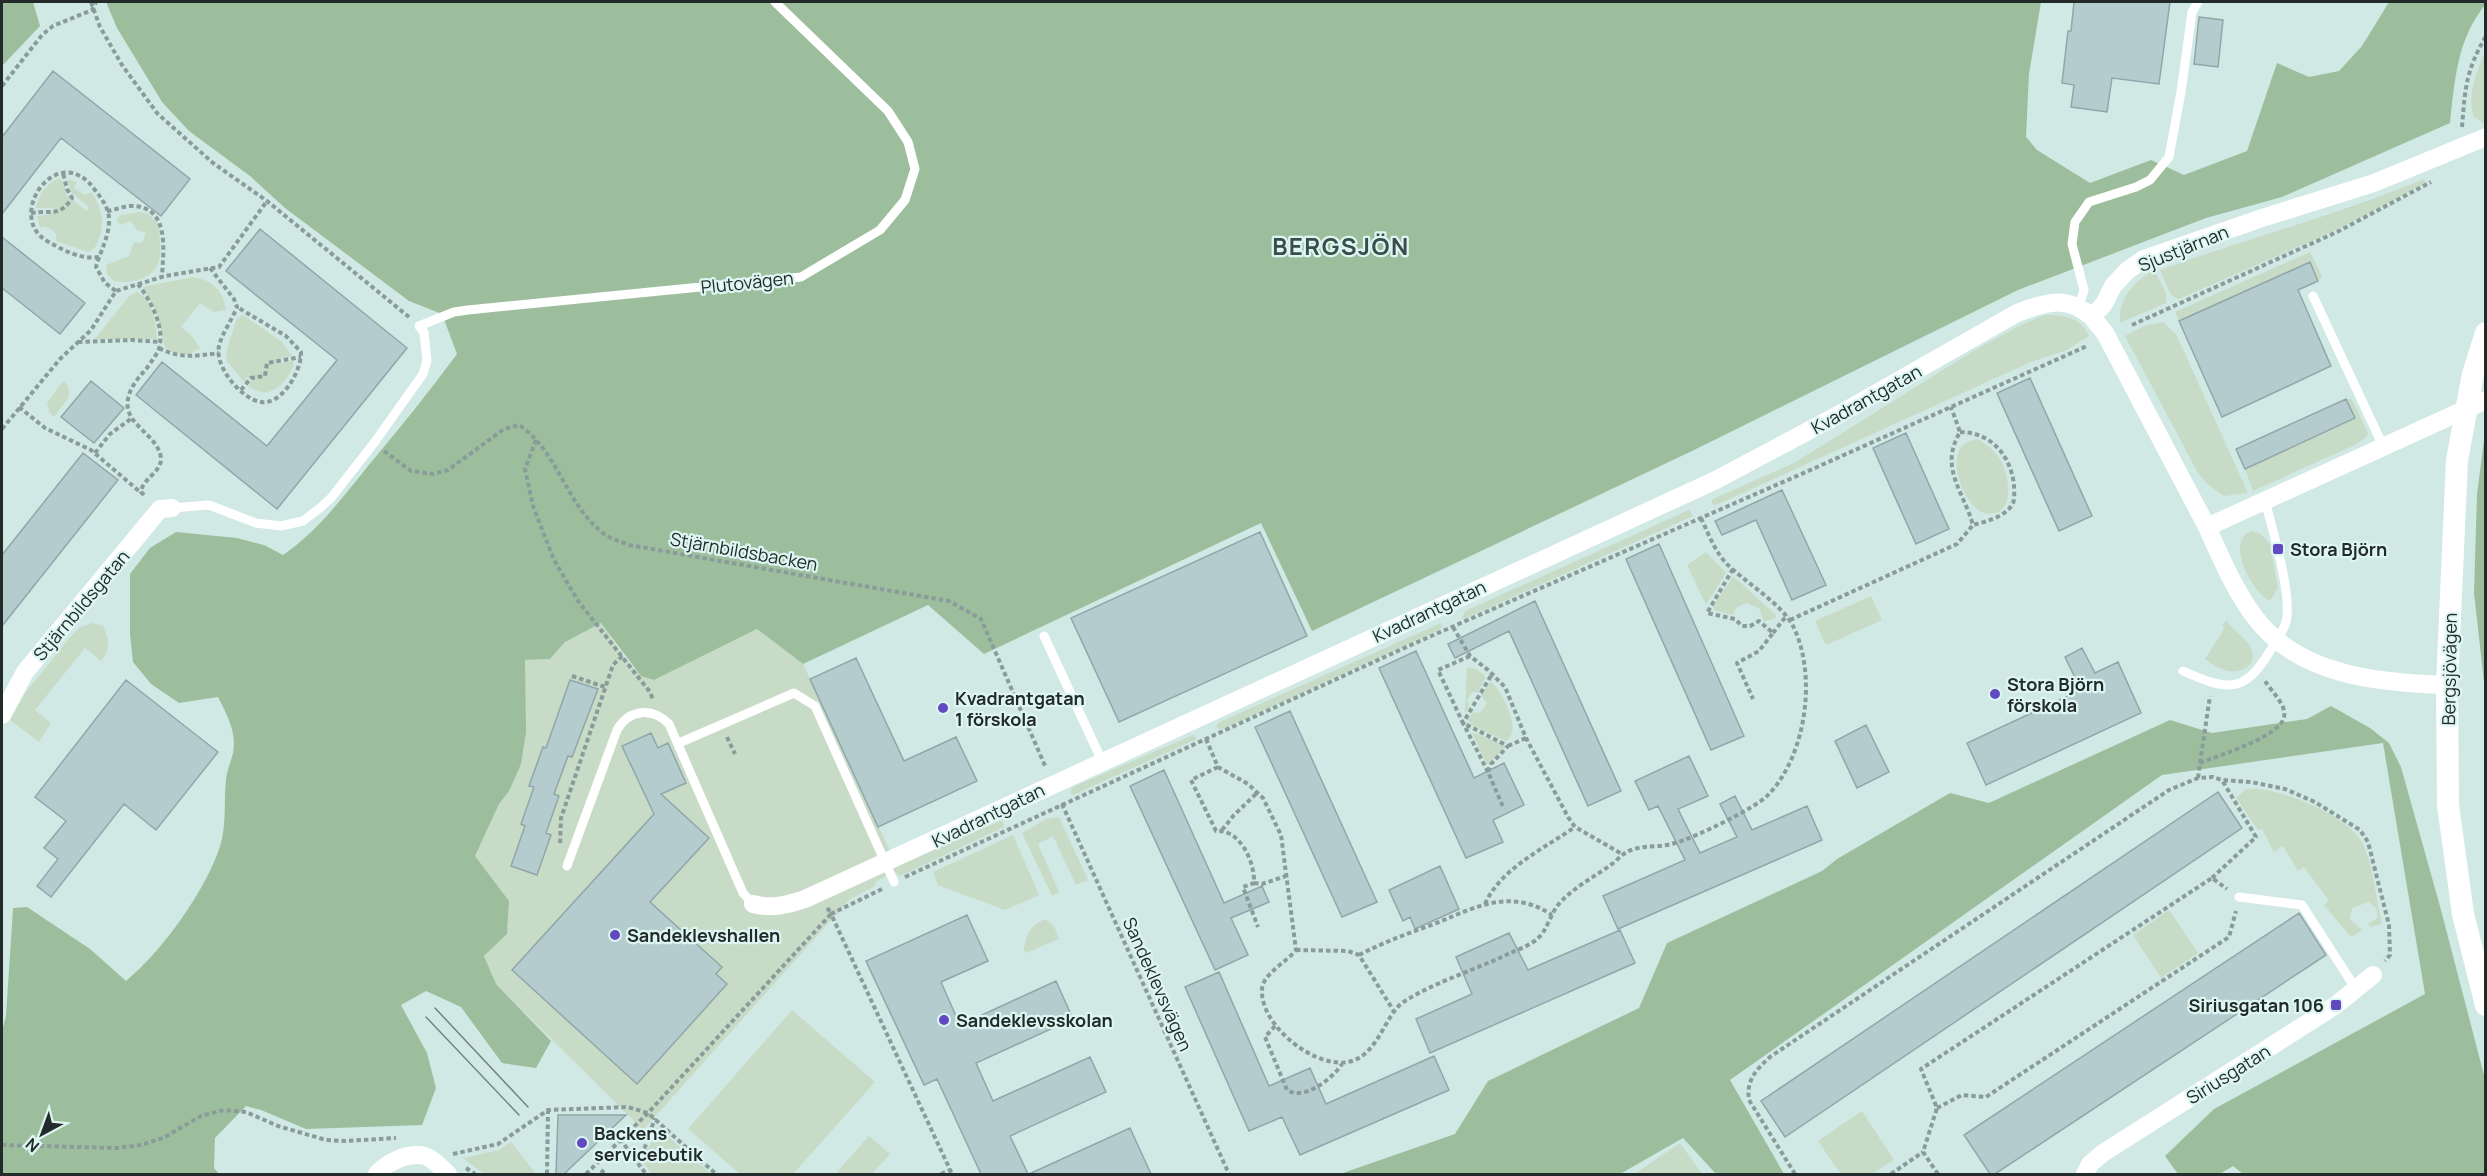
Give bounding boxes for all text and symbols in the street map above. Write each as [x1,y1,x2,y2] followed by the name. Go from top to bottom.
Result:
[2134,219,2232,277] street label: Sjustjärnan
[1272,229,1410,262] district label: BERGSJÖN
[699,265,795,299] street label: Plutovägen
[1807,359,1925,439] street label: Kvadrantgatan
[668,526,820,576] street label: Stjärnbildsbacken
[2290,537,2387,561] place label: Stora Björn
[2271,542,2285,556] marker: Stora Björn
[28,545,134,665] street label: Stjärnbildsgatan
[1368,574,1490,648] street label: Kvadrantgatan
[2436,612,2462,726] street label: Bergsjövägen
[2007,672,2104,717] place label: Stora Björn förskola
[955,686,1085,731] place label: Kvadrantgatan 1 förskola
[1988,687,2002,701] marker: Stora Björn förskola
[936,701,950,715] marker: Kvadrantgatan 1 förskola
[928,777,1048,853] street label: Kvadrantgatan
[1118,913,1198,1055] street label: Sandeklevsvägen
[627,923,780,947] place label: Sandeklevshallen
[608,928,622,942] marker: Sandeklevshallen
[2188,993,2324,1017] place label: Siriusgatan 106
[2329,998,2343,1012] marker: Siriusgatan 106
[956,1008,1113,1032] place label: Sandeklevsskolan
[937,1013,951,1027] marker: Sandeklevsskolan
[2181,1039,2275,1109] street label: Siriusgatan
[12,1104,72,1164] north arrow
[594,1121,704,1166] place label: Backens servicebutik
[21,1133,44,1157] text: N
[575,1136,589,1150] marker: Backens servicebutik

